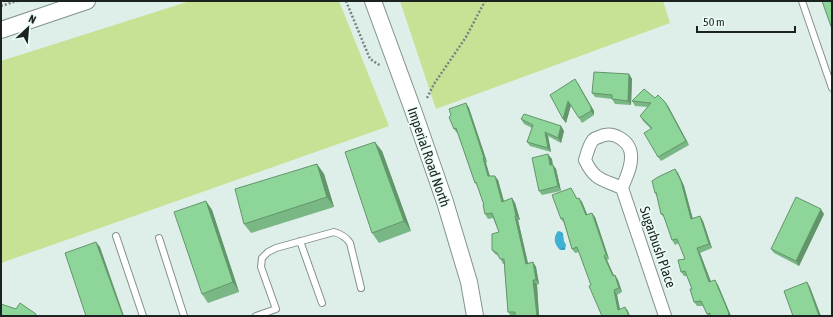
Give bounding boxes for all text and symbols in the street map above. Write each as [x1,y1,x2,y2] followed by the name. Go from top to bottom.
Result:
[8,8,48,48] north arrow
[697,8,795,34] scale bar
[27,12,38,26] text: N
[703,15,725,29] text: 50 m
[404,105,454,209] street label: Imperial Road North
[637,204,679,290] street label: Sugarbush Place

